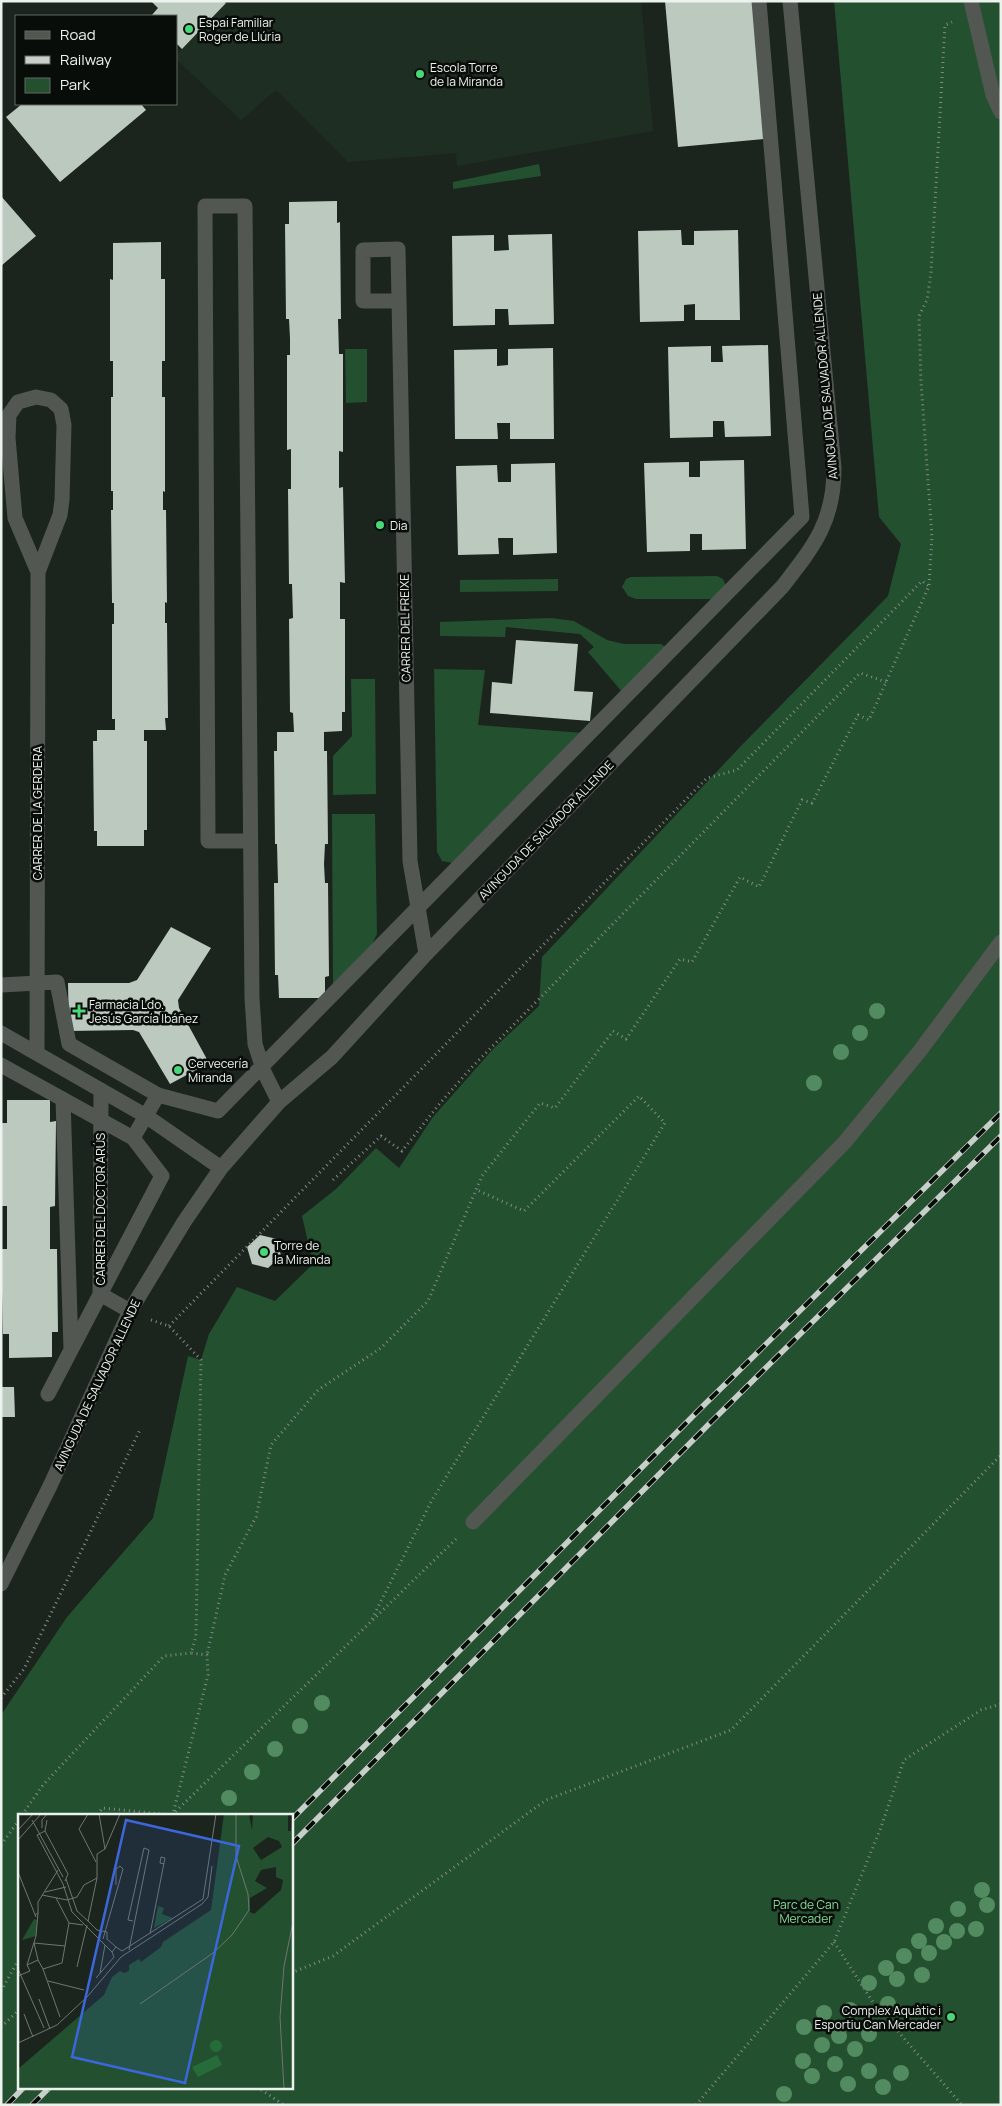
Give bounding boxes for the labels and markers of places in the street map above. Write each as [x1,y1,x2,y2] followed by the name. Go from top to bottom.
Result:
[199,14,281,45] place label: Espai Familiar Roger de Llúria
[183,23,195,35] marker: Espai Familiar Roger de Llúria
[430,59,503,90] place label: Escola Torre de la Miranda
[414,68,426,80] marker: Escola Torre de la Miranda
[390,517,408,534] place label: Dia
[374,519,386,531] marker: Dia
[89,996,198,1027] place label: Farmacia Ldo. Jesús García Ibáñez
[73,1005,85,1017] marker: Farmacia Ldo. Jesús García Ibáñez
[188,1055,248,1086] place label: Cervecería Miranda
[172,1064,184,1076] marker: Cervecería Miranda
[274,1237,330,1268] place label: Torre de la Miranda
[258,1246,270,1258] marker: Torre de la Miranda
[814,2002,942,2033] place label: Complex Aquàtic i Esportiu Can Mercader
[945,2011,957,2023] marker: Complex Aquàtic i Esportiu Can Mercader

